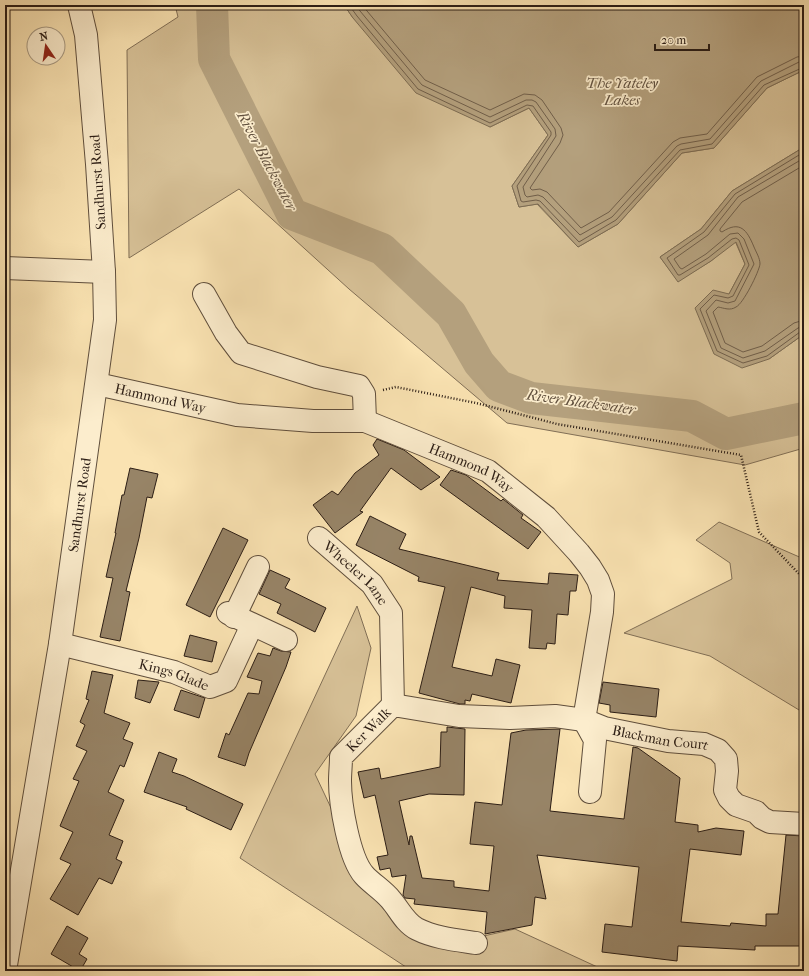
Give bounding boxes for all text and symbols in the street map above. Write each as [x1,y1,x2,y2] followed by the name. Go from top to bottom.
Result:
[26,26,66,66] north arrow
[655,26,709,52] scale bar
[38,29,50,44] text: N
[661,33,686,47] text: 20 m
[586,74,659,109] water label: The Yateley Lakes
[233,107,301,215] water label: River Blackwater
[86,134,110,230] street label: Sandhurst Road
[113,380,208,417] street label: Hammond Way
[524,385,638,419] water label: River Blackwater
[427,439,517,497] street label: Hammond Way
[64,456,94,553] street label: Sandhurst Road
[319,537,392,608] street label: Wheeler Lane
[137,655,212,694] street label: Kings Glade
[343,703,395,755] street label: Ker Walk
[611,721,712,754] street label: Blackman Court

